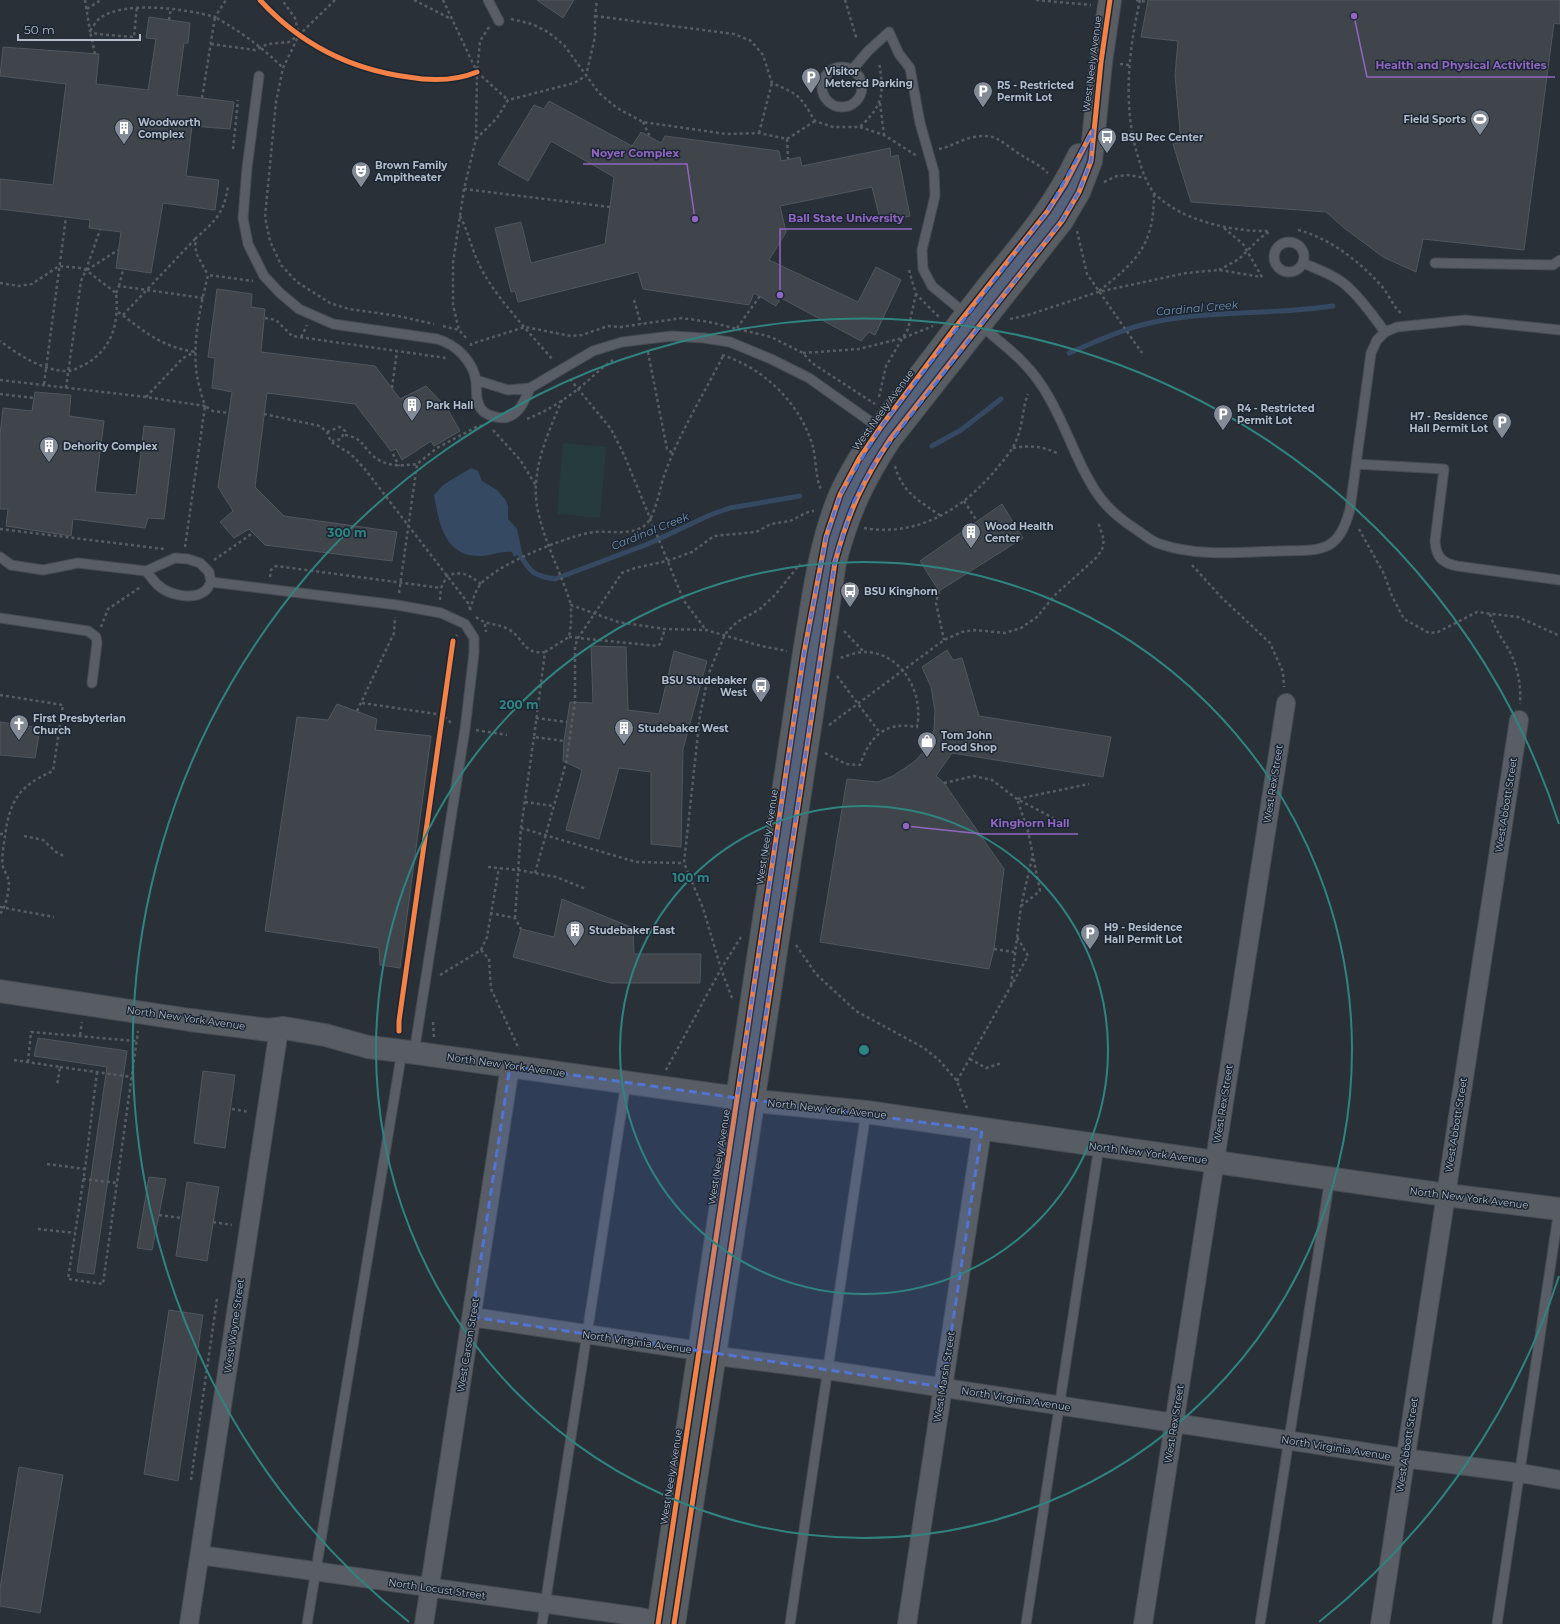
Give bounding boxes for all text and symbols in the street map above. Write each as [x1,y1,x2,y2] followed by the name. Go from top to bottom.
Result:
[1080,15,1104,113] street label: West Neely Avenue
[18,16,140,42] scale bar
[24,22,55,37] text: 50 m
[1367,54,1555,77] callout: Health and Physical Activities
[1375,58,1547,72] text: Health and Physical Activities
[824,65,913,90] place label: Visitor Metered Parking
[800,66,822,94] parking icon: Visitor Metered Parking
[997,79,1074,104] place label: R5 - Restricted Permit Lot
[972,80,994,108] parking icon: R5 - Restricted Permit Lot
[1469,108,1491,136] sports icon: Field Sports
[1404,113,1467,126] place label: Field Sports
[138,116,201,141] place label: Woodworth Complex
[113,117,135,145] building icon: Woodworth Complex
[1096,126,1118,154] bus stop icon: BSU Rec Center
[1121,131,1204,144] place label: BSU Rec Center
[583,141,687,164] callout: Noyer Complex
[591,146,679,160] text: Noyer Complex
[374,159,448,184] place label: Brown Family Ampitheater
[350,160,372,188] theatre icon: Brown Family Ampitheater
[780,206,912,229] callout: Ball State University
[788,211,904,225] text: Ball State University
[1155,297,1239,319] water label: Cardinal Creek
[849,367,917,453] street label: West Neely Avenue
[401,394,423,422] building icon: Park Hall
[426,399,473,412] place label: Park Hall
[1237,402,1315,427] place label: R4 - Restricted Permit Lot
[1212,403,1234,431] parking icon: R4 - Restricted Permit Lot
[1410,410,1489,435] place label: H7 - Residence Hall Permit Lot
[1491,411,1513,439] parking icon: H7 - Residence Hall Permit Lot
[38,435,60,463] building icon: Dehority Complex
[63,440,157,453] place label: Dehority Complex
[609,509,691,553] water label: Cardinal Creek
[985,520,1054,545] place label: Wood Health Center
[960,521,982,549] building icon: Wood Health Center
[326,525,367,540] text: 300 m
[839,580,861,608] bus stop icon: BSU Kinghorn
[864,585,938,598] place label: BSU Kinghorn
[662,674,748,699] place label: BSU Studebaker West
[750,675,772,703] bus stop icon: BSU Studebaker West
[499,697,539,712] text: 200 m
[33,712,126,737] place label: First Presbyterian Church
[8,713,30,741] church icon: First Presbyterian Church
[613,717,635,745] building icon: Studebaker West
[638,722,729,735] place label: Studebaker West
[941,729,997,754] place label: Tom John Food Shop
[916,730,938,758] shop icon: Tom John Food Shop
[1260,744,1286,824] street label: West Rex Street
[1492,757,1520,853] street label: West Abbott Street
[753,788,781,886] street label: West Neely Avenue
[982,811,1078,834] callout: Kinghorn Hall
[990,816,1070,830] text: Kinghorn Hall
[673,870,709,885] text: 100 m
[564,919,586,947] building icon: Studebaker East
[1104,921,1183,946] place label: H9 - Residence Hall Permit Lot
[1079,922,1101,950] parking icon: H9 - Residence Hall Permit Lot
[589,924,676,937] place label: Studebaker East
[126,1003,246,1033] street label: North New York Avenue
[857,1043,871,1057] centre of rings
[446,1050,566,1080] street label: North New York Avenue
[1210,1064,1236,1144] street label: West Rex Street
[1442,1077,1470,1173] street label: West Abbott Street
[767,1096,887,1122] street label: North New York Avenue
[705,1108,733,1206] street label: West Neely Avenue
[1088,1139,1208,1167] street label: North New York Avenue
[1409,1184,1529,1212] street label: North New York Avenue
[221,1278,247,1374] street label: West Wayne Street
[454,1297,482,1393] street label: West Carson Street
[581,1328,693,1356] street label: North Virginia Avenue
[930,1331,958,1423] street label: West Marsh Street
[960,1384,1072,1414] street label: North Virginia Avenue
[1161,1384,1187,1464] street label: West Rex Street
[1393,1397,1421,1493] street label: West Abbott Street
[657,1428,685,1526] street label: West Neely Avenue
[1280,1433,1392,1463] street label: North Virginia Avenue
[387,1576,487,1602] street label: North Locust Street

